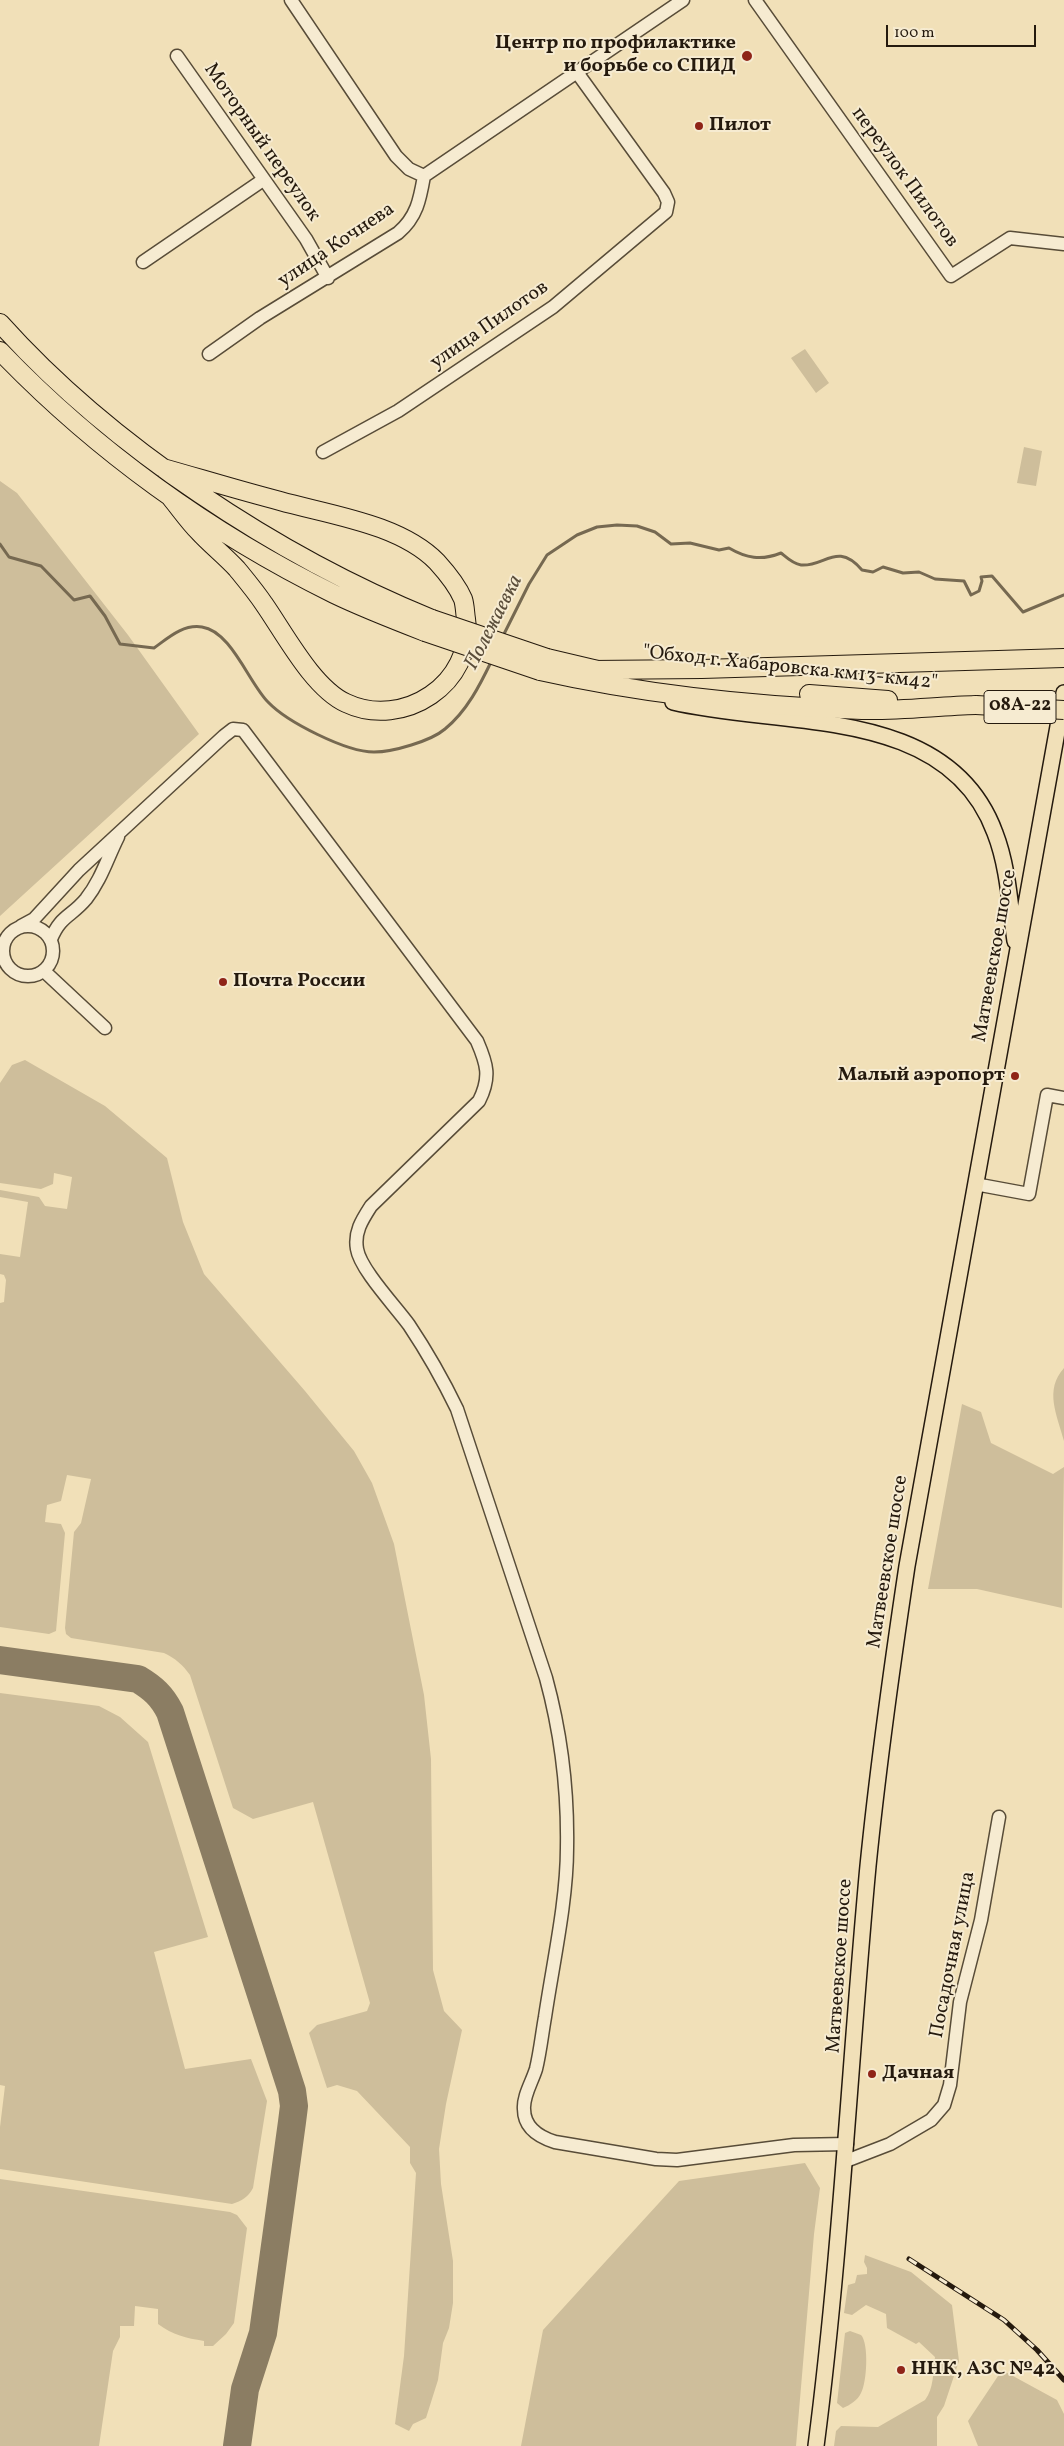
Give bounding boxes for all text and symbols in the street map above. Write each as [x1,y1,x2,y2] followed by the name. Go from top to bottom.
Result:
[889,15,1039,47] scale bar
[894,23,934,44] text: 100 m
[495,32,736,79] place label: Центр по профилактике и борьбе со СПИД
[740,49,754,63] marker: Центр по профилактике и борьбе со СПИД
[197,59,325,227] street label: Моторный переулок
[845,103,963,253] street label: переулок Пилотов
[709,114,771,138] place label: Пилот
[693,120,705,132] marker: Пилот
[274,198,400,294] street label: улица Кочнева
[426,276,554,376] street label: улица Пилотов
[460,571,530,675] water label: Полежаевка
[641,642,939,696] street label: "Обход г. Хабаровска км13-км42"
[984,690,1056,724] road number: 08А-22
[969,868,1023,1044] street label: Матвеевское шоссе
[233,970,365,994] place label: Почта России
[217,976,229,988] marker: Почта России
[838,1064,1005,1088] place label: Малый аэропорт
[1009,1070,1021,1082] marker: Малый аэропорт
[863,1474,915,1650] street label: Матвеевское шоссе
[926,1870,982,2040] street label: Посадочная улица
[823,1878,859,2054] street label: Матвеевское шоссе
[882,2062,954,2086] place label: Дачная
[866,2068,878,2080] marker: Дачная
[911,2358,1055,2382] place label: ННК, АЗС №42
[895,2364,907,2376] marker: ННК, АЗС №42

